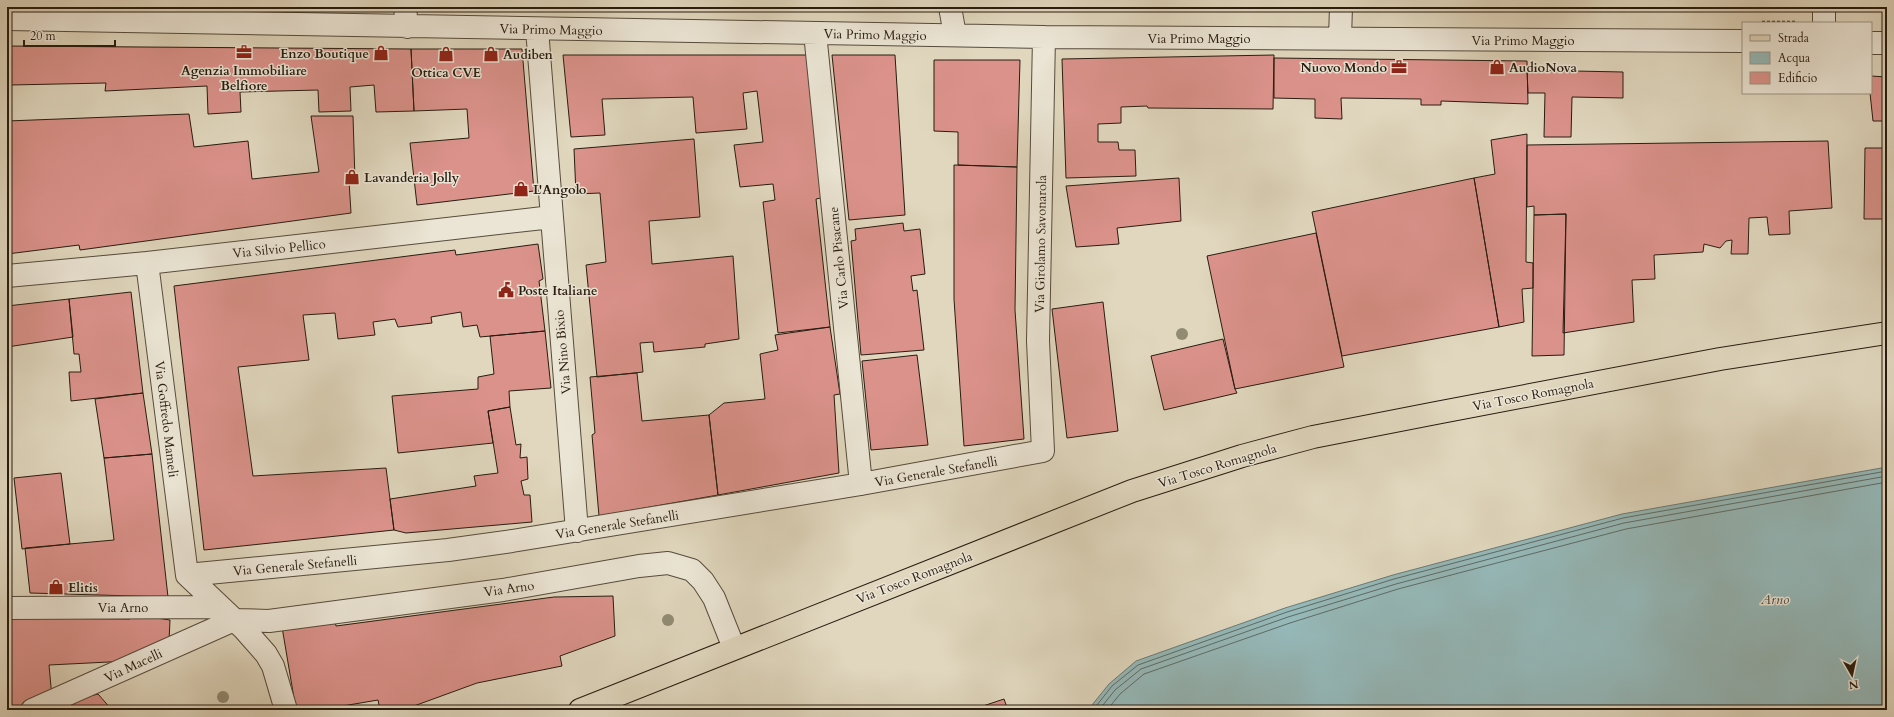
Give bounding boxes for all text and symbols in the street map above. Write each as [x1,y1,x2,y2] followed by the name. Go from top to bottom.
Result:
[499,20,603,40] street label: Via Primo Maggio
[24,22,115,48] scale bar
[1742,22,1872,94] legend
[823,25,927,45] street label: Via Primo Maggio
[30,28,57,44] text: 20 m
[1147,30,1251,48] street label: Via Primo Maggio
[1778,30,1810,46] text: Strada
[1471,32,1575,50] street label: Via Primo Maggio
[235,43,253,61] office icon: Agenzia Immobiliare Belfiore
[372,44,390,62] shop icon: Enzo Boutique
[280,45,369,63] place label: Enzo Boutique
[437,45,455,63] shop icon: Ottica CVE
[482,45,500,63] shop icon: Audiben
[503,46,553,64] place label: Audiben
[1778,50,1811,66] text: Acqua
[1390,58,1408,76] office icon: Nuovo Mondo
[1488,58,1506,76] shop icon: AudioNova
[1300,59,1387,77] place label: Nuovo Mondo
[1509,59,1577,77] place label: AudioNova
[181,62,307,95] place label: Agenzia Immobiliare Belfiore
[411,64,481,82] place label: Ottica CVE
[1778,70,1818,86] text: Edificio
[343,168,361,186] shop icon: Lavanderia Jolly
[364,169,460,187] place label: Lavanderia Jolly
[1031,175,1051,313] street label: Via Girolamo Savonarola
[512,180,530,198] shop icon: L'Angolo
[533,181,587,199] place label: L'Angolo
[825,206,853,310] street label: Via Carlo Pisacane
[232,235,326,263] street label: Via Silvio Pellico
[497,281,515,299] public building icon: Poste Italiane
[518,282,597,300] place label: Poste Italiane
[550,309,576,395] street label: Via Nino Bixio
[150,360,182,479] street label: Via Goffredo Mameli
[1471,374,1596,416] street label: Via Tosco Romagnola
[1156,439,1279,493] street label: Via Tosco Romagnola
[873,452,999,492] street label: Via Generale Stefanelli
[554,506,680,544] street label: Via Generale Stefanelli
[854,547,975,608] street label: Via Tosco Romagnola
[232,552,358,580] street label: Via Generale Stefanelli
[483,577,536,601] street label: Via Arno
[47,578,65,596] shop icon: Elitis
[68,579,98,597] place label: Elitis
[1760,590,1790,609] water label: Arno
[98,599,148,617] street label: Via Arno
[101,644,166,687] street label: Via Macelli
[1832,655,1872,695] north arrow
[1847,676,1859,693] text: N

